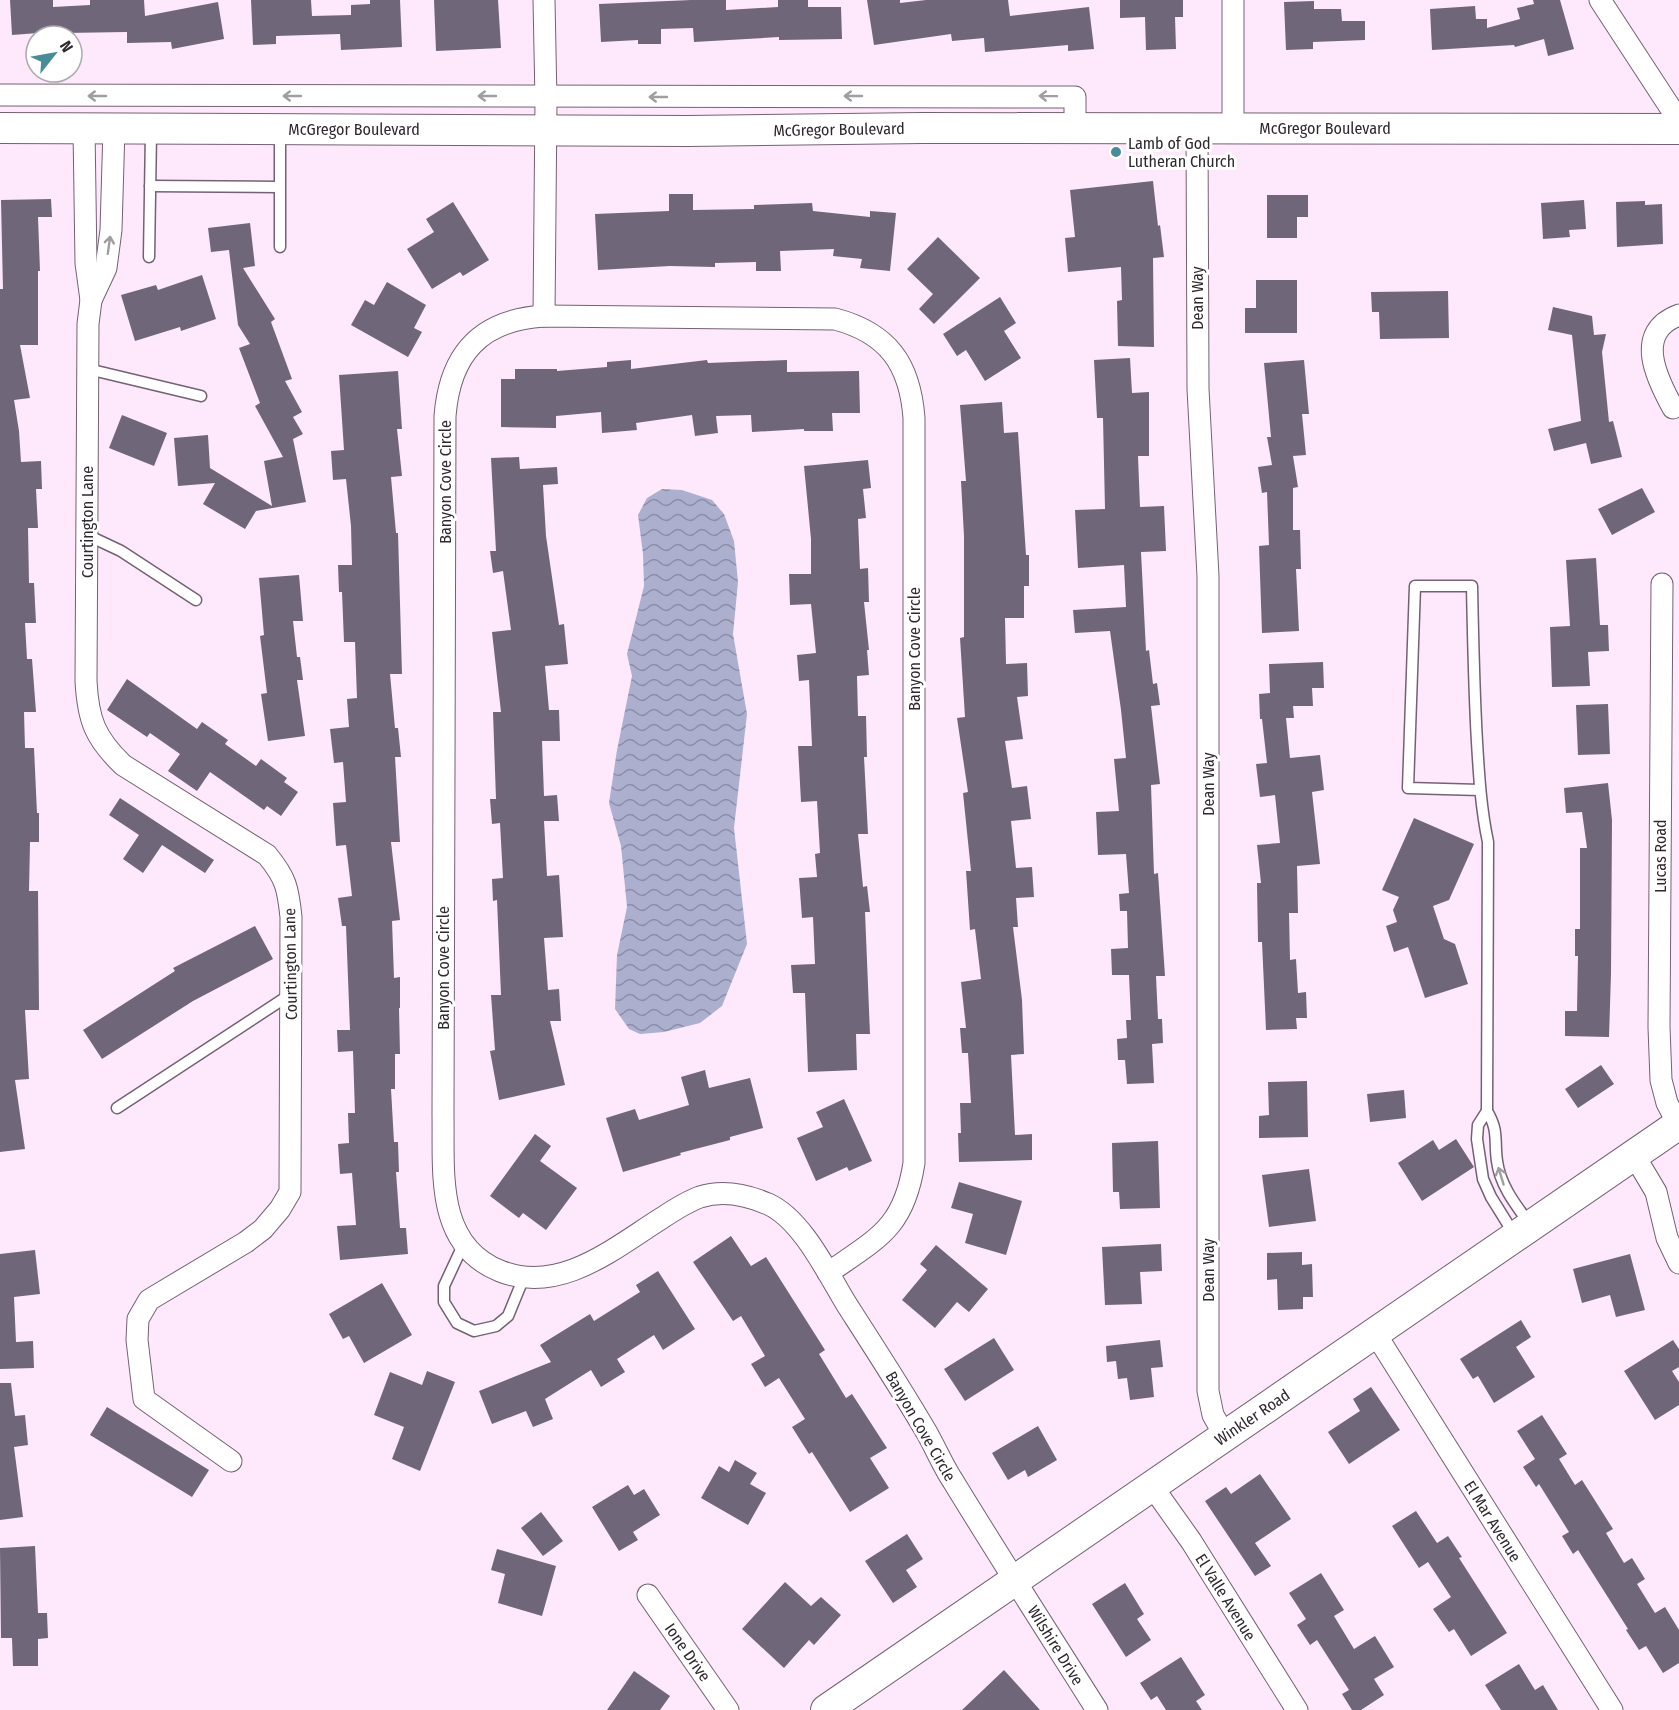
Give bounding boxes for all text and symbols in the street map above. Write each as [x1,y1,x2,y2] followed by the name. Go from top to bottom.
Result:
[24,24,84,84] north arrow
[56,38,77,56] text: N
[88,90,108,101] one-way arrow
[283,90,303,102] one-way arrow
[478,90,498,102] one-way arrow
[843,90,863,102] one-way arrow
[1038,90,1058,102] one-way arrow
[648,91,668,103] one-way arrow
[773,119,905,140] street label: McGregor Boulevard
[1259,119,1391,138] street label: McGregor Boulevard
[288,120,420,139] street label: McGregor Boulevard
[1128,134,1235,171] place label: Lamb of God Lutheran Church
[1109,145,1123,159] marker: Lamb of God Lutheran Church
[104,235,115,255] one-way arrow
[1188,265,1207,330] street label: Dean Way
[436,420,455,544] street label: Banyon Cove Circle
[78,466,97,578] street label: Courtington Lane
[905,587,924,711] street label: Banyon Cove Circle
[1199,751,1218,816] street label: Dean Way
[1651,819,1670,893] street label: Lucas Road
[434,906,453,1030] street label: Banyon Cove Circle
[280,908,301,1020] street label: Courtington Lane
[1495,1167,1506,1186] one-way arrow
[1199,1237,1218,1302] street label: Dean Way
[881,1368,960,1485] street label: Banyon Cove Circle
[1211,1385,1293,1449] street label: Winkler Road
[1460,1477,1525,1565] street label: El Mar Avenue
[1191,1550,1260,1644] street label: El Valle Avenue
[1024,1602,1088,1689] street label: Wilshire Drive
[661,1620,715,1685] street label: Ione Drive

